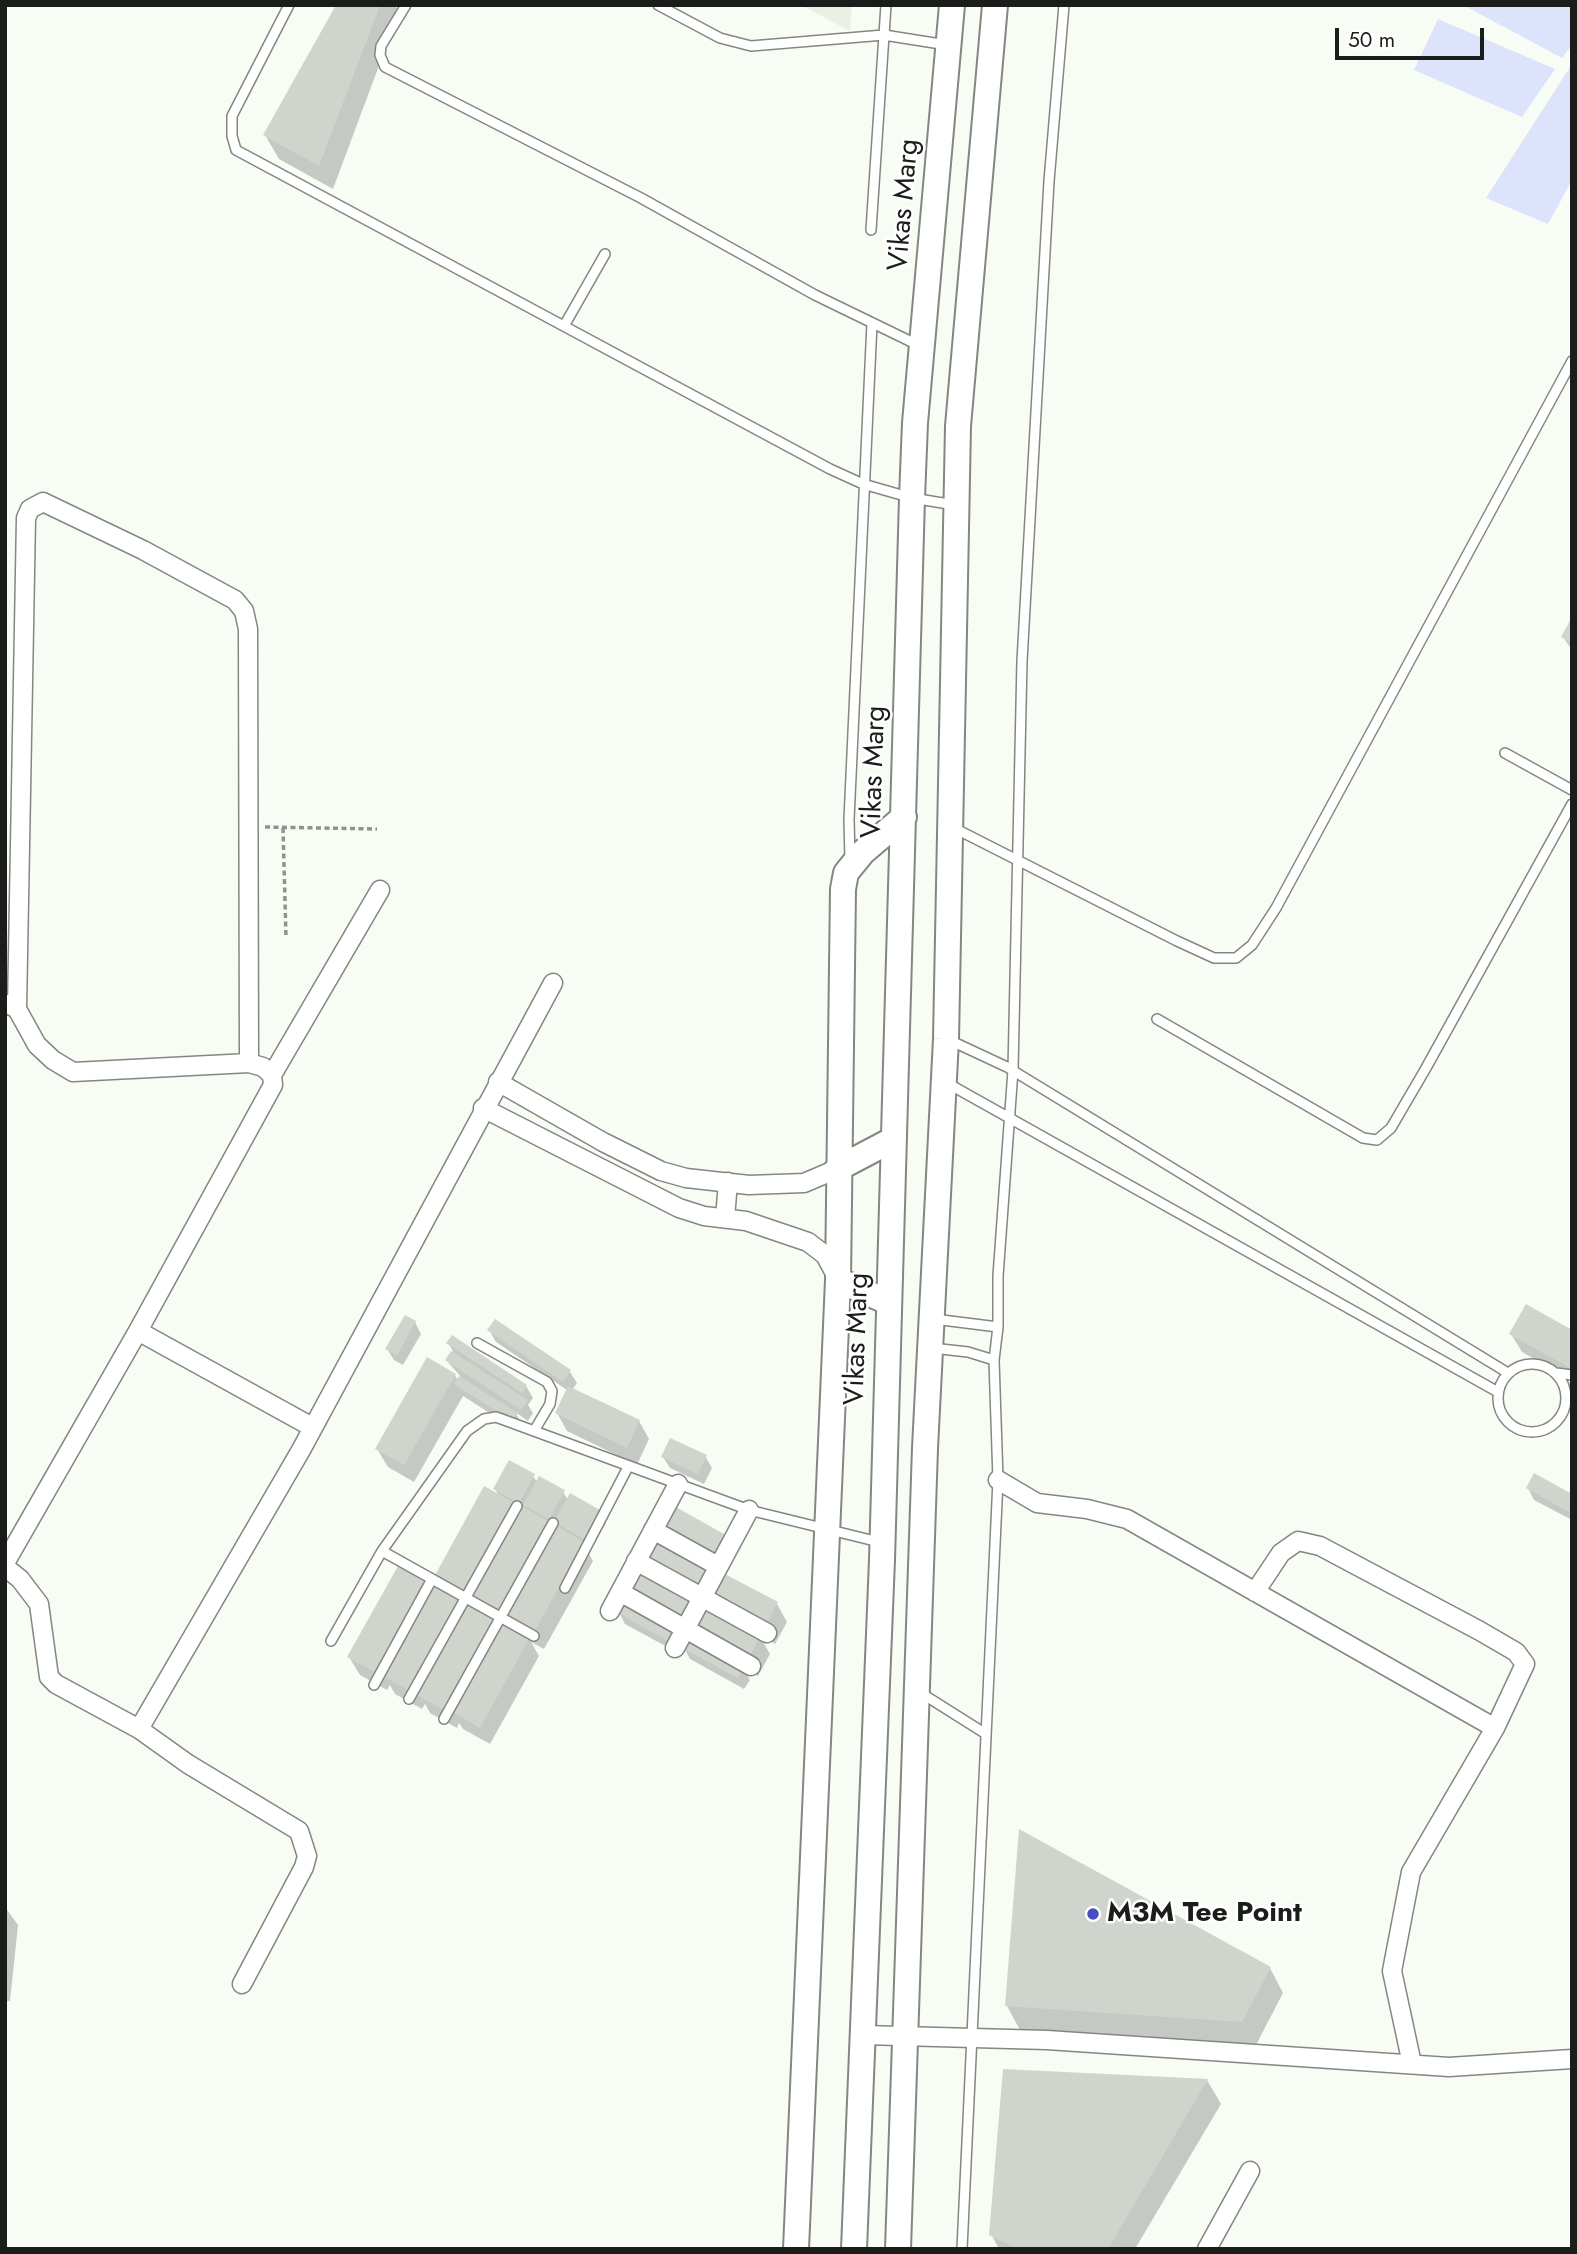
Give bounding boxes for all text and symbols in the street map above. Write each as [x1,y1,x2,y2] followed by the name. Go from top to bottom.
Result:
[1339,14,1488,58] scale bar
[1348,25,1395,55] text: 50 m
[882,138,928,272] street label: Vikas Marg
[856,705,894,839] street label: Vikas Marg
[839,1272,877,1406] street label: Vikas Marg
[1107,1897,1302,1931] place label: M3M Tee Point
[1085,1906,1101,1922] marker: M3M Tee Point

